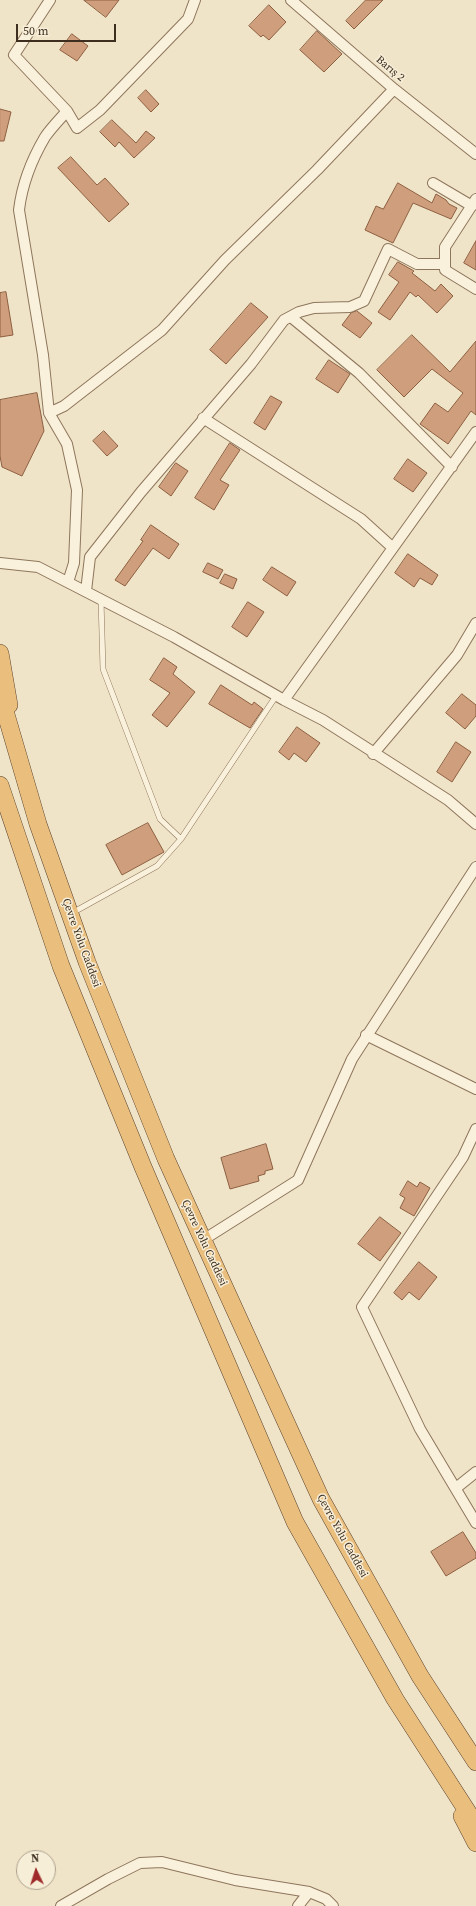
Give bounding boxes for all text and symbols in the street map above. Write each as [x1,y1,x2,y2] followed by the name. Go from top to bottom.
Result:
[18,16,118,42] scale bar
[23,23,49,39] text: 50 m
[373,53,407,85] street label: Barış 2
[59,897,103,989] street label: Çevre Yolu Caddesi
[178,1198,230,1288] street label: Çevre Yolu Caddesi
[314,1492,370,1580] street label: Çevre Yolu Caddesi
[16,1850,56,1890] north arrow
[31,1851,40,1866] text: N

